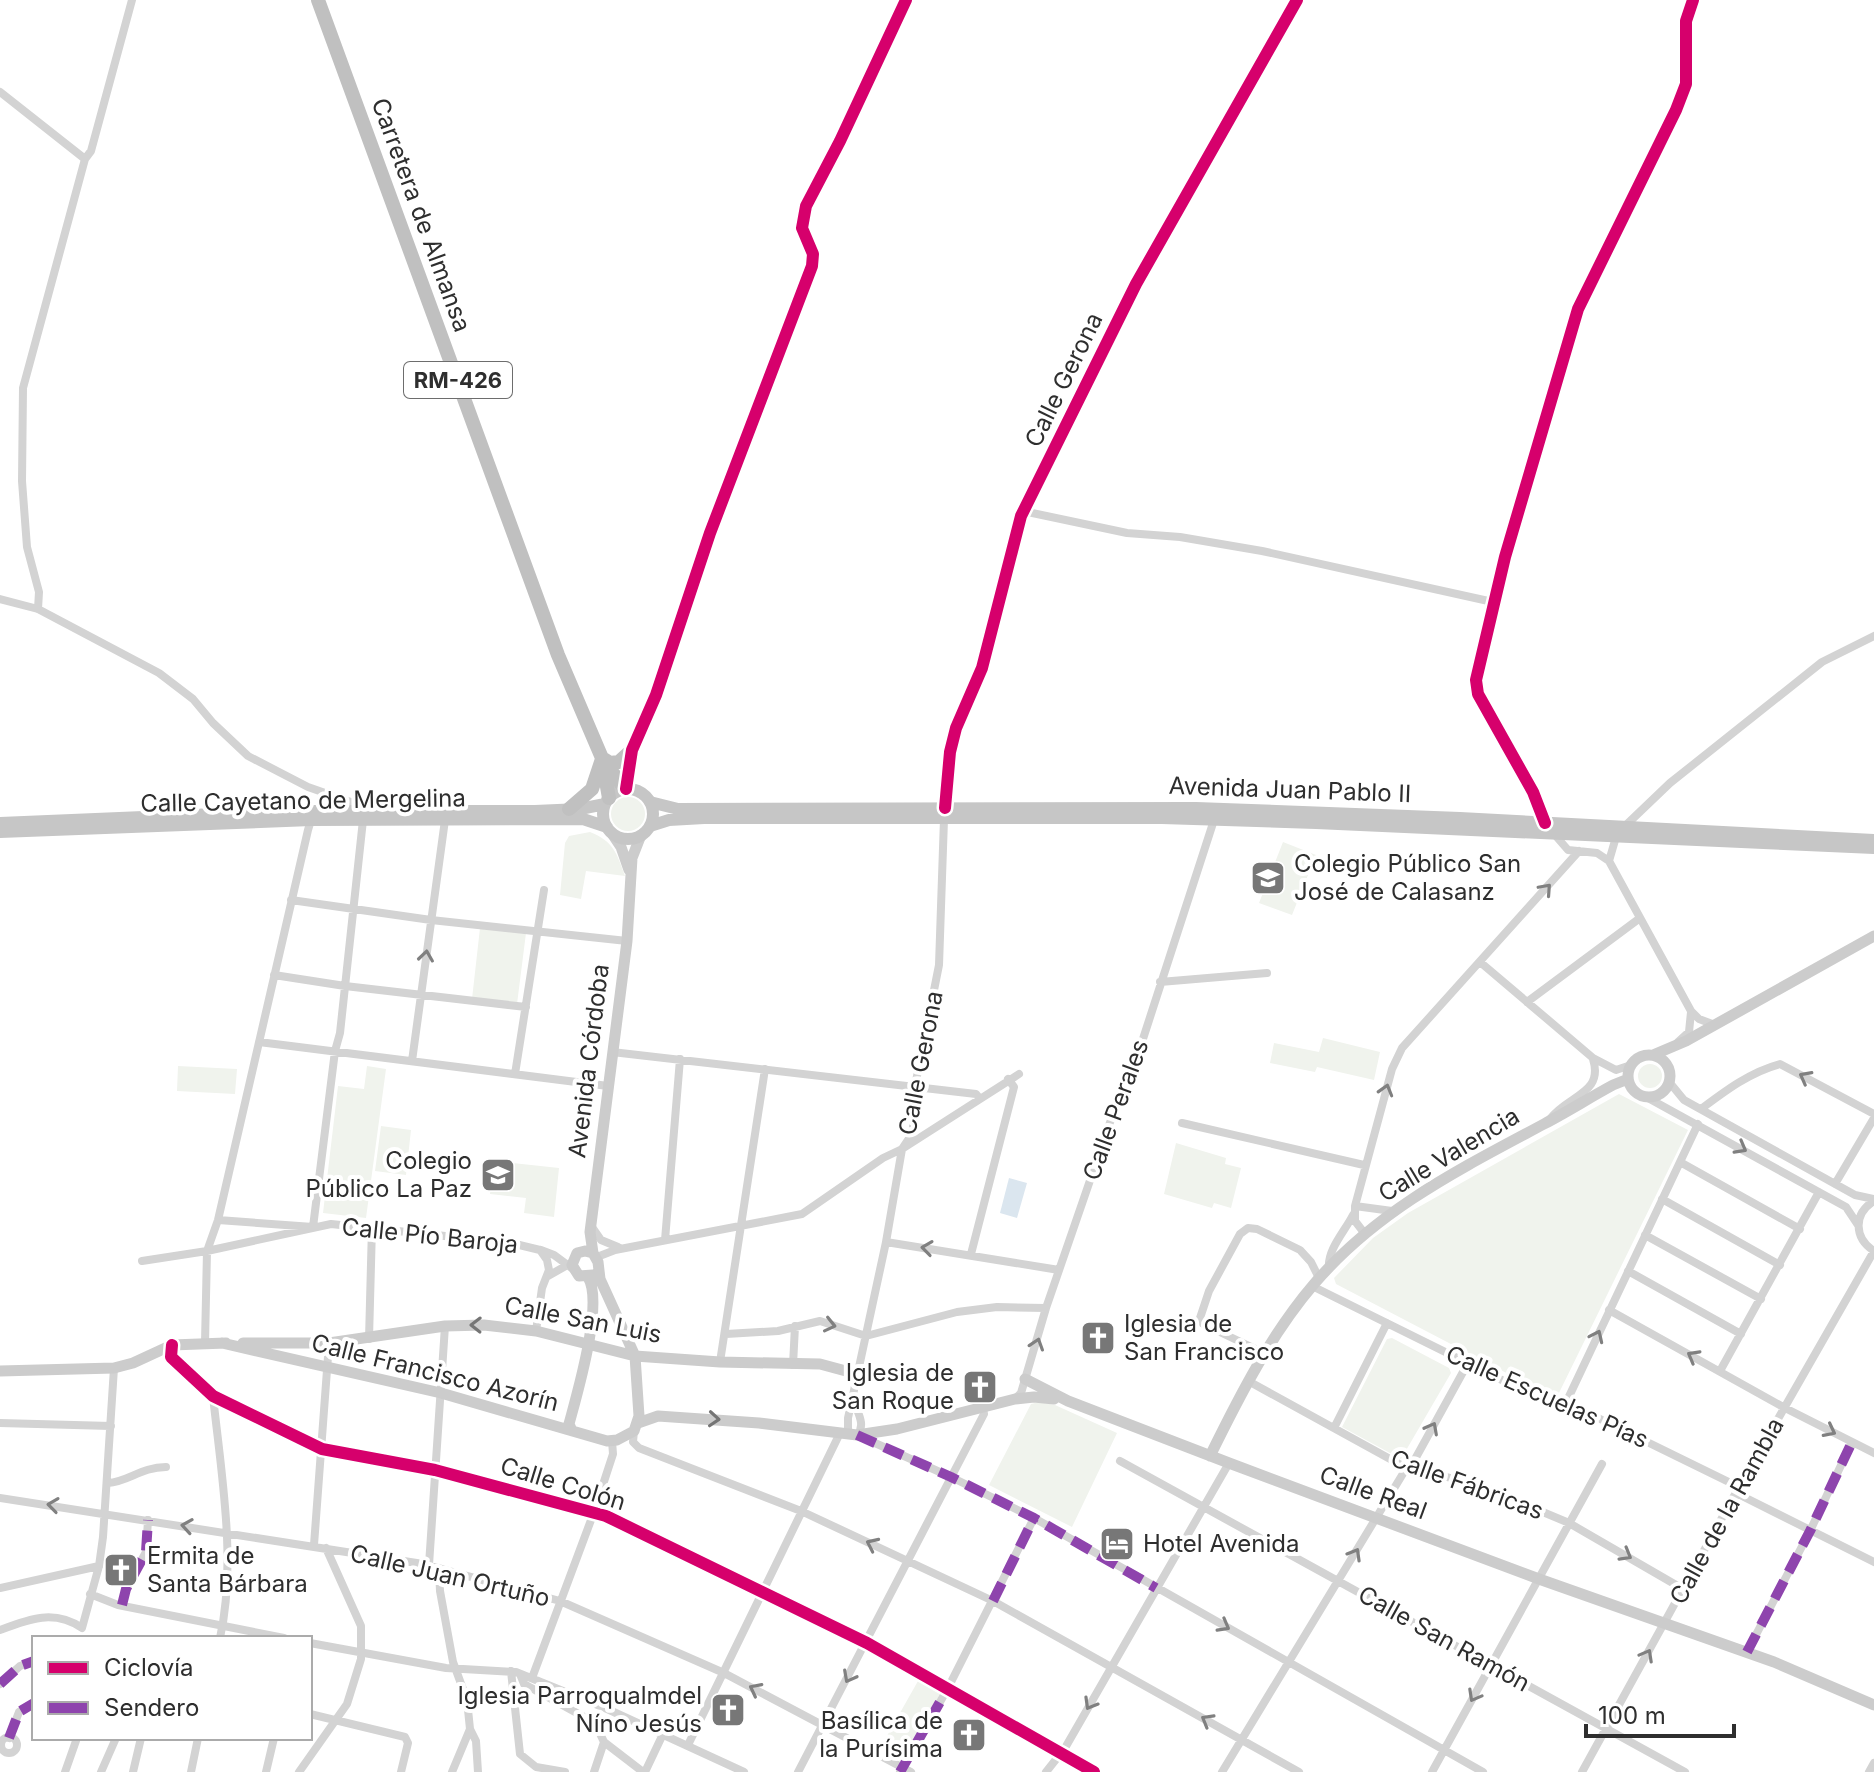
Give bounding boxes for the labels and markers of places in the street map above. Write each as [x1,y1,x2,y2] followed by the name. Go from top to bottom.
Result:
[1294,849,1521,906] place label: Colegio Público San José de Calasanz
[1249,859,1287,897] school or university icon: Colegio Público San José de Calasanz
[305,1146,472,1203] place label: Colegio Público La Paz
[479,1156,517,1194] school or university icon: Colegio Público La Paz
[1124,1309,1284,1366] place label: Iglesia de San Francisco
[1079,1319,1117,1357] church icon: Iglesia de San Francisco
[832,1358,954,1415] place label: Iglesia de San Roque
[961,1368,999,1406] church icon: Iglesia de San Roque
[1098,1525,1136,1563] hotel icon: Hotel Avenida
[1143,1529,1300,1558] place label: Hotel Avenida
[147,1541,308,1598] place label: Ermita de Santa Bárbara
[102,1551,140,1589] church icon: Ermita de Santa Bárbara
[457,1681,702,1738] place label: Iglesia Parroqualmdel Níno Jesús
[709,1691,747,1729] church icon: Iglesia Parroqualmdel Níno Jesús
[819,1706,943,1763] place label: Basílica de la Purísima
[950,1716,988,1754] church icon: Basílica de la Purísima

